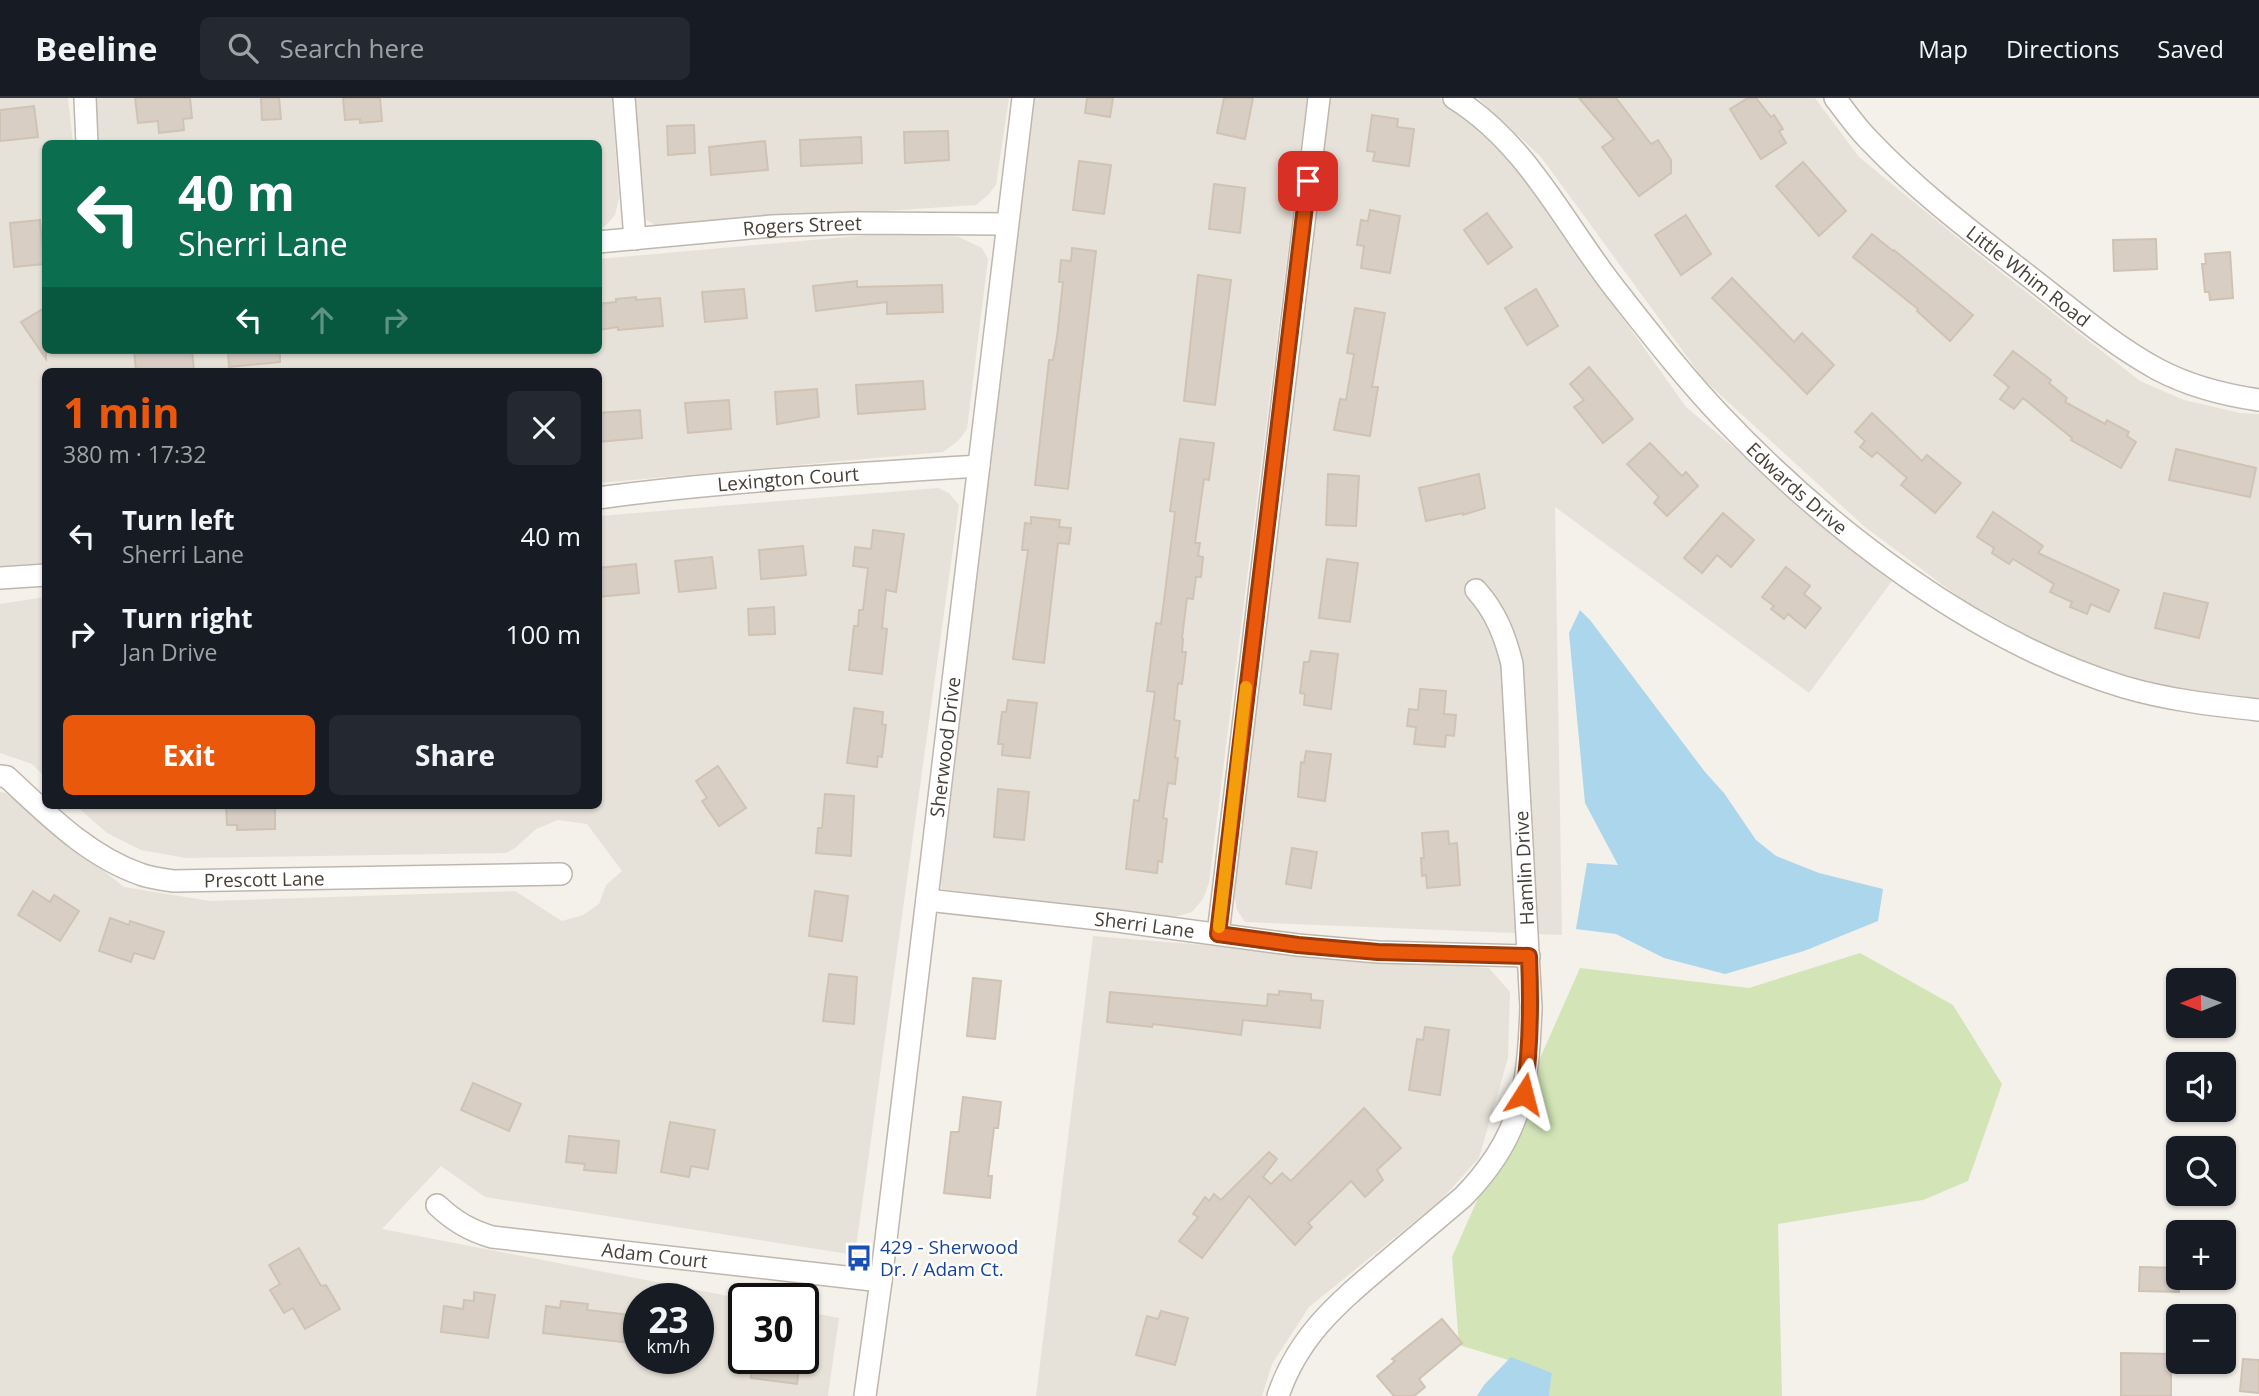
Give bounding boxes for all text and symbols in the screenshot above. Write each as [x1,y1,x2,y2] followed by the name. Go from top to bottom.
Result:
[200,17,690,80] search box
[35,26,158,71] text: Beeline
[224,29,262,67] icon: search
[280,30,424,66] text: Search here
[1918,32,1968,65] text: Map
[2006,32,2119,65] text: Directions
[2157,32,2224,65] text: Saved
[1278,151,1338,211] pin
[178,159,295,225] text: 40 m
[1289,162,1327,200] icon: arrive
[63,168,154,259] icon: left
[742,210,862,242] street label: Rogers Street
[1961,220,2096,333] street label: Little Whim Road
[178,222,348,265] text: Sherri Lane
[230,301,268,339] icon: left
[303,301,341,339] icon: ahead
[376,301,414,339] icon: right
[63,383,180,440] text: 1 min
[507,391,581,465] button: close
[1741,436,1853,540] street label: Edwards Drive
[63,438,206,470] text: 380 m · 17:32
[716,461,860,498] street label: Lexington Court
[122,502,234,538] text: Turn left
[63,517,101,555] icon: left
[520,518,581,554] text: 40 m
[122,538,244,570] text: Sherri Lane
[122,600,253,636] text: Turn right
[63,615,101,653] icon: right
[506,616,581,652] text: 100 m
[122,636,217,668] text: Jan Drive
[924,675,966,819] street label: Sherwood Drive
[63,715,315,795] button: Exit
[329,715,581,795] button: Share
[1508,810,1540,926] street label: Hamlin Drive
[204,865,325,893] street label: Prescott Lane
[1093,906,1196,944] street label: Sherri Lane
[2166,968,2236,1038] north arrow
[2166,968,2236,1374] map controls
[2166,1052,2236,1122] button: sound
[1487,1057,1561,1131] position arrow
[2166,1136,2236,1206] button: search
[2166,1220,2236,1290] button: +
[880,1234,1018,1282] place label: 429 - Sherwood Dr. / Adam Ct.
[600,1237,709,1274] street label: Adam Court
[844,1243,874,1273] bus stop icon: 429 - Sherwood Dr. / Adam Ct.
[728,1283,819,1374] speed limit sign: 30
[648,1296,689,1343] text: 23
[2166,1304,2236,1374] button: −
[647,1334,690,1358] text: km/h

